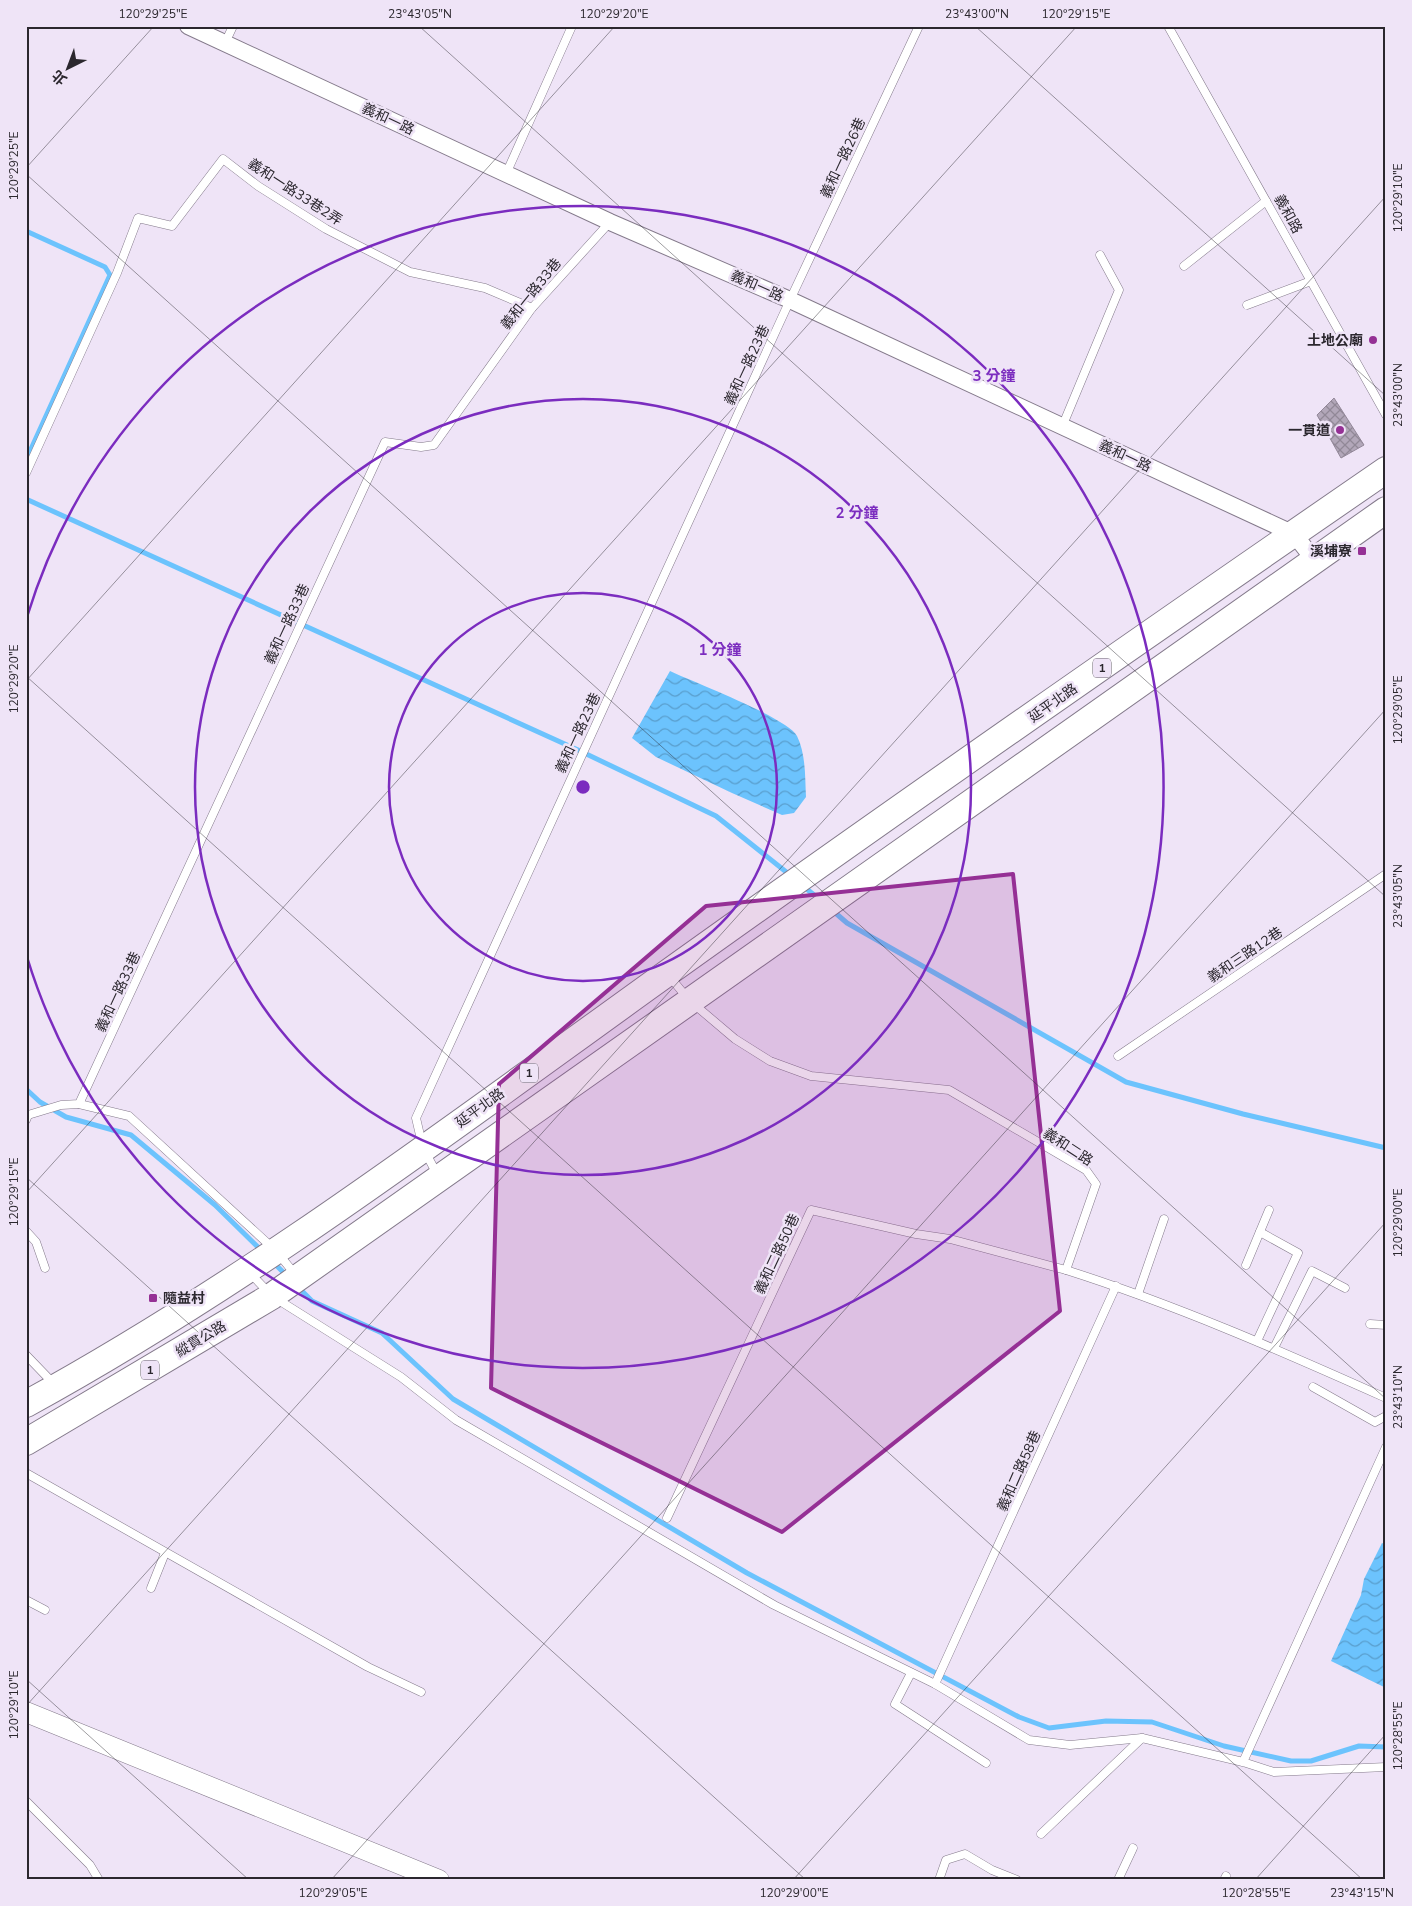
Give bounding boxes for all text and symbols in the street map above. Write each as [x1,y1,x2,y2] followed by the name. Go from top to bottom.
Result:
[118,6,188,22] text: 120°29'25"E
[388,6,452,22] text: 23°43'05"N
[579,6,649,22] text: 120°29'20"E
[945,6,1009,22] text: 23°43'00"N
[1041,6,1111,22] text: 120°29'15"E
[42,42,92,92] north arrow
[48,66,71,89] text: 北
[359,99,417,139] street label: 義和一路
[816,115,870,201] street label: 義和一路26巷
[6,131,22,201] text: 120°29'25"E
[244,154,346,230] street label: 義和一路33巷2弄
[1390,163,1406,233] text: 120°29'10"E
[1270,191,1306,237] street label: 義和路
[496,254,566,334] street label: 義和一路33巷
[728,266,786,306] street label: 義和一路
[720,322,774,408] street label: 義和一路23巷
[1307,331,1363,350] place label: 土地公廟
[1367,334,1379,346] marker: 土地公廟
[1390,363,1406,427] text: 23°43'00"N
[972,366,1016,386] text: 3 分鐘
[1288,421,1331,440] place label: 一貫道
[1334,424,1346,436] marker: 一貫道
[1096,436,1154,476] street label: 義和一路
[835,503,879,523] text: 2 分鐘
[1310,542,1352,561] place label: 溪埔寮
[1356,545,1368,557] marker: 溪埔寮
[260,581,314,667] street label: 義和一路33巷
[698,640,742,660] text: 1 分鐘
[6,644,22,714] text: 120°29'20"E
[1093,658,1111,678] road number: 1
[1390,675,1406,745] text: 120°29'05"E
[1025,679,1081,727] street label: 延平北路
[551,690,605,776] street label: 義和一路23巷
[574,778,592,796] centre of rings
[1390,864,1406,928] text: 23°43'05"N
[1204,923,1286,987] street label: 義和三路12巷
[91,949,145,1035] street label: 義和一路33巷
[520,1064,538,1082] road number: 1
[452,1084,508,1132] street label: 延平北路
[1039,1124,1097,1170] street label: 義和二路
[6,1157,22,1227] text: 120°29'15"E
[1390,1188,1406,1258] text: 120°29'00"E
[750,1211,804,1297] street label: 義和二路50巷
[163,1289,205,1308] place label: 隨益村
[147,1292,159,1304] marker: 隨益村
[172,1316,230,1362] street label: 縱貫公路
[141,1360,159,1380] road number: 1
[1390,1365,1406,1429] text: 23°43'10"N
[993,1427,1045,1515] street label: 義和二路58巷
[6,1670,22,1740] text: 120°29'10"E
[1390,1701,1406,1771] text: 120°28'55"E
[298,1885,368,1901] text: 120°29'05"E
[759,1885,829,1901] text: 120°29'00"E
[1221,1885,1291,1901] text: 120°28'55"E
[1330,1885,1394,1901] text: 23°43'15"N

